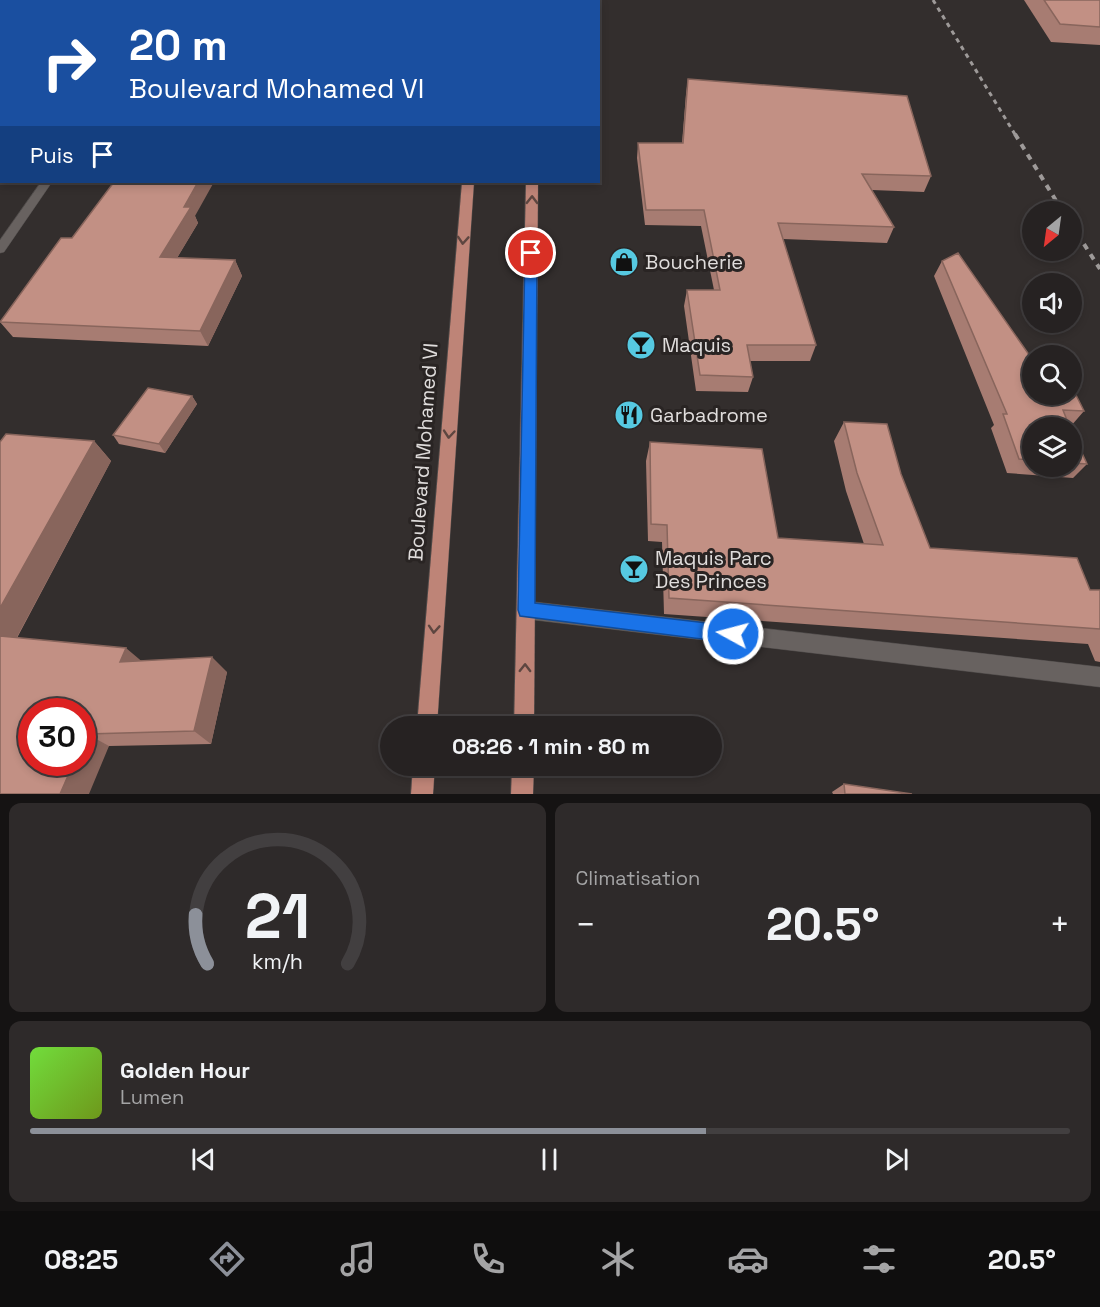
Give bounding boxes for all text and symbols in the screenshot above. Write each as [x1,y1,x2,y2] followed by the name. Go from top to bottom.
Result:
[129,19,228,72] text: 20 m
[30,24,108,102] icon: right
[129,71,424,106] text: Boulevard Mohamed VI
[86,138,119,171] icon: arrive
[30,141,74,169] text: Puis
[525,195,538,204] one-way arrow
[1022,201,1082,261] north arrow
[1022,201,1082,477] map controls
[505,227,556,278] pin
[457,235,470,244] one-way arrow
[514,236,547,269] icon: arrive
[608,246,640,278] shop icon: Boucherie
[645,249,743,275] place label: Boucherie
[1022,273,1082,333] button: sound
[625,329,657,361] bar icon: Maquis
[662,332,731,358] place label: Maquis
[402,342,444,562] street label: Boulevard Mohamed VI
[1022,345,1082,405] button: search
[613,399,645,431] restaurant icon: Garbadrome
[650,402,768,428] place label: Garbadrome
[1022,417,1082,477] button: layers
[443,430,456,439] one-way arrow
[655,545,772,594] place label: Maquis Parc Des Princes
[618,553,650,585] bar icon: Maquis Parc Des Princes
[701,602,765,666] position arrow
[428,624,441,633] one-way arrow
[519,663,531,672] one-way arrow
[18,698,96,776] speed limit sign: 30
[452,732,650,760] text: 08:26 · 1 min · 80 m
[576,865,700,891] text: Climatisation
[245,877,310,956] text: 21
[766,896,880,953] text: 20.5°
[576,904,596,946] text: −
[1050,904,1070,946] text: +
[252,949,303,976] text: km/h
[120,1056,250,1084] text: Golden Hour
[120,1084,184,1110] text: Lumen
[187,1143,220,1176] icon: previous
[533,1143,566,1176] icon: pause
[880,1143,913,1176] icon: next
[206,1238,248,1280] icon: directions
[337,1238,379,1280] icon: music
[467,1238,509,1280] icon: phone
[597,1238,639,1280] icon: climate
[727,1238,769,1280] icon: car
[858,1238,900,1280] icon: filters
[44,1242,118,1277] text: 08:25
[988,1242,1056,1277] text: 20.5°

